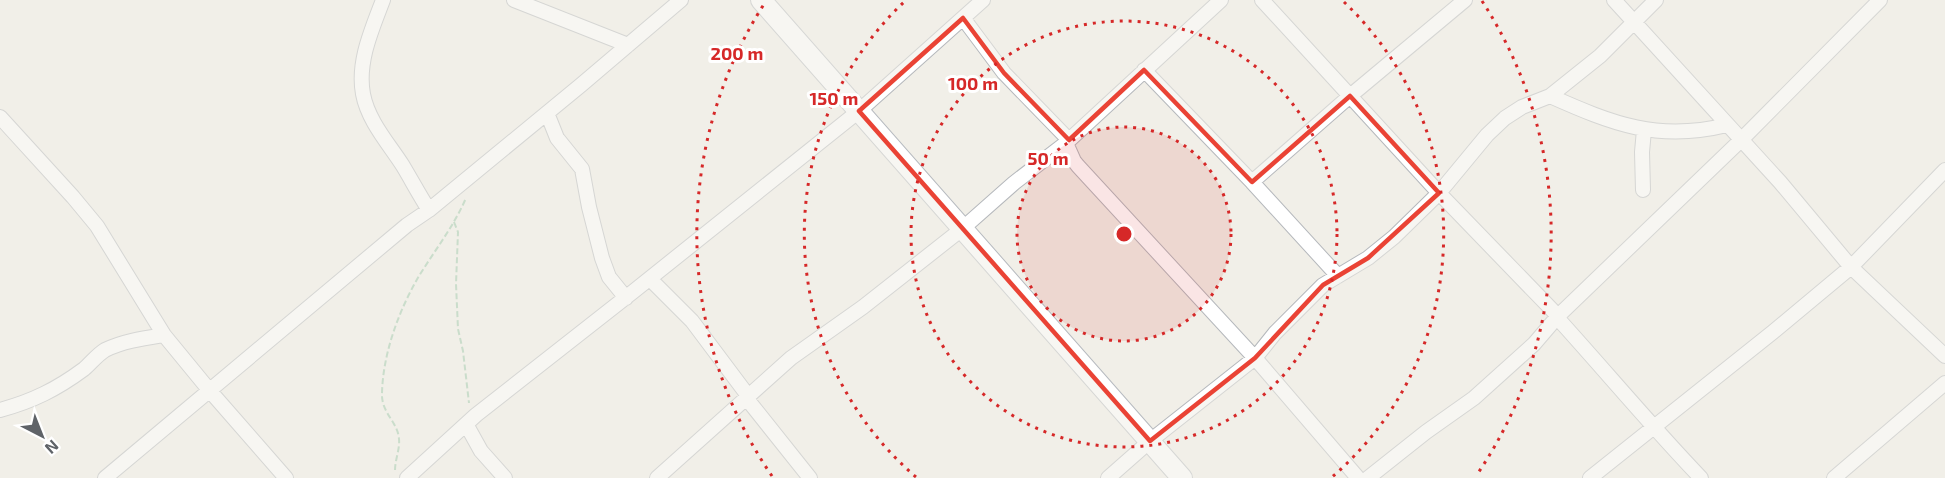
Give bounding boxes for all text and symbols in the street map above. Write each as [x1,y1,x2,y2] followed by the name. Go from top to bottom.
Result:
[711,42,763,64] text: 200 m
[948,72,998,94] text: 100 m
[810,87,858,109] text: 150 m
[1027,147,1069,169] text: 50 m
[1114,224,1134,244] centre of rings
[12,406,72,466] north arrow
[42,437,63,458] text: N

